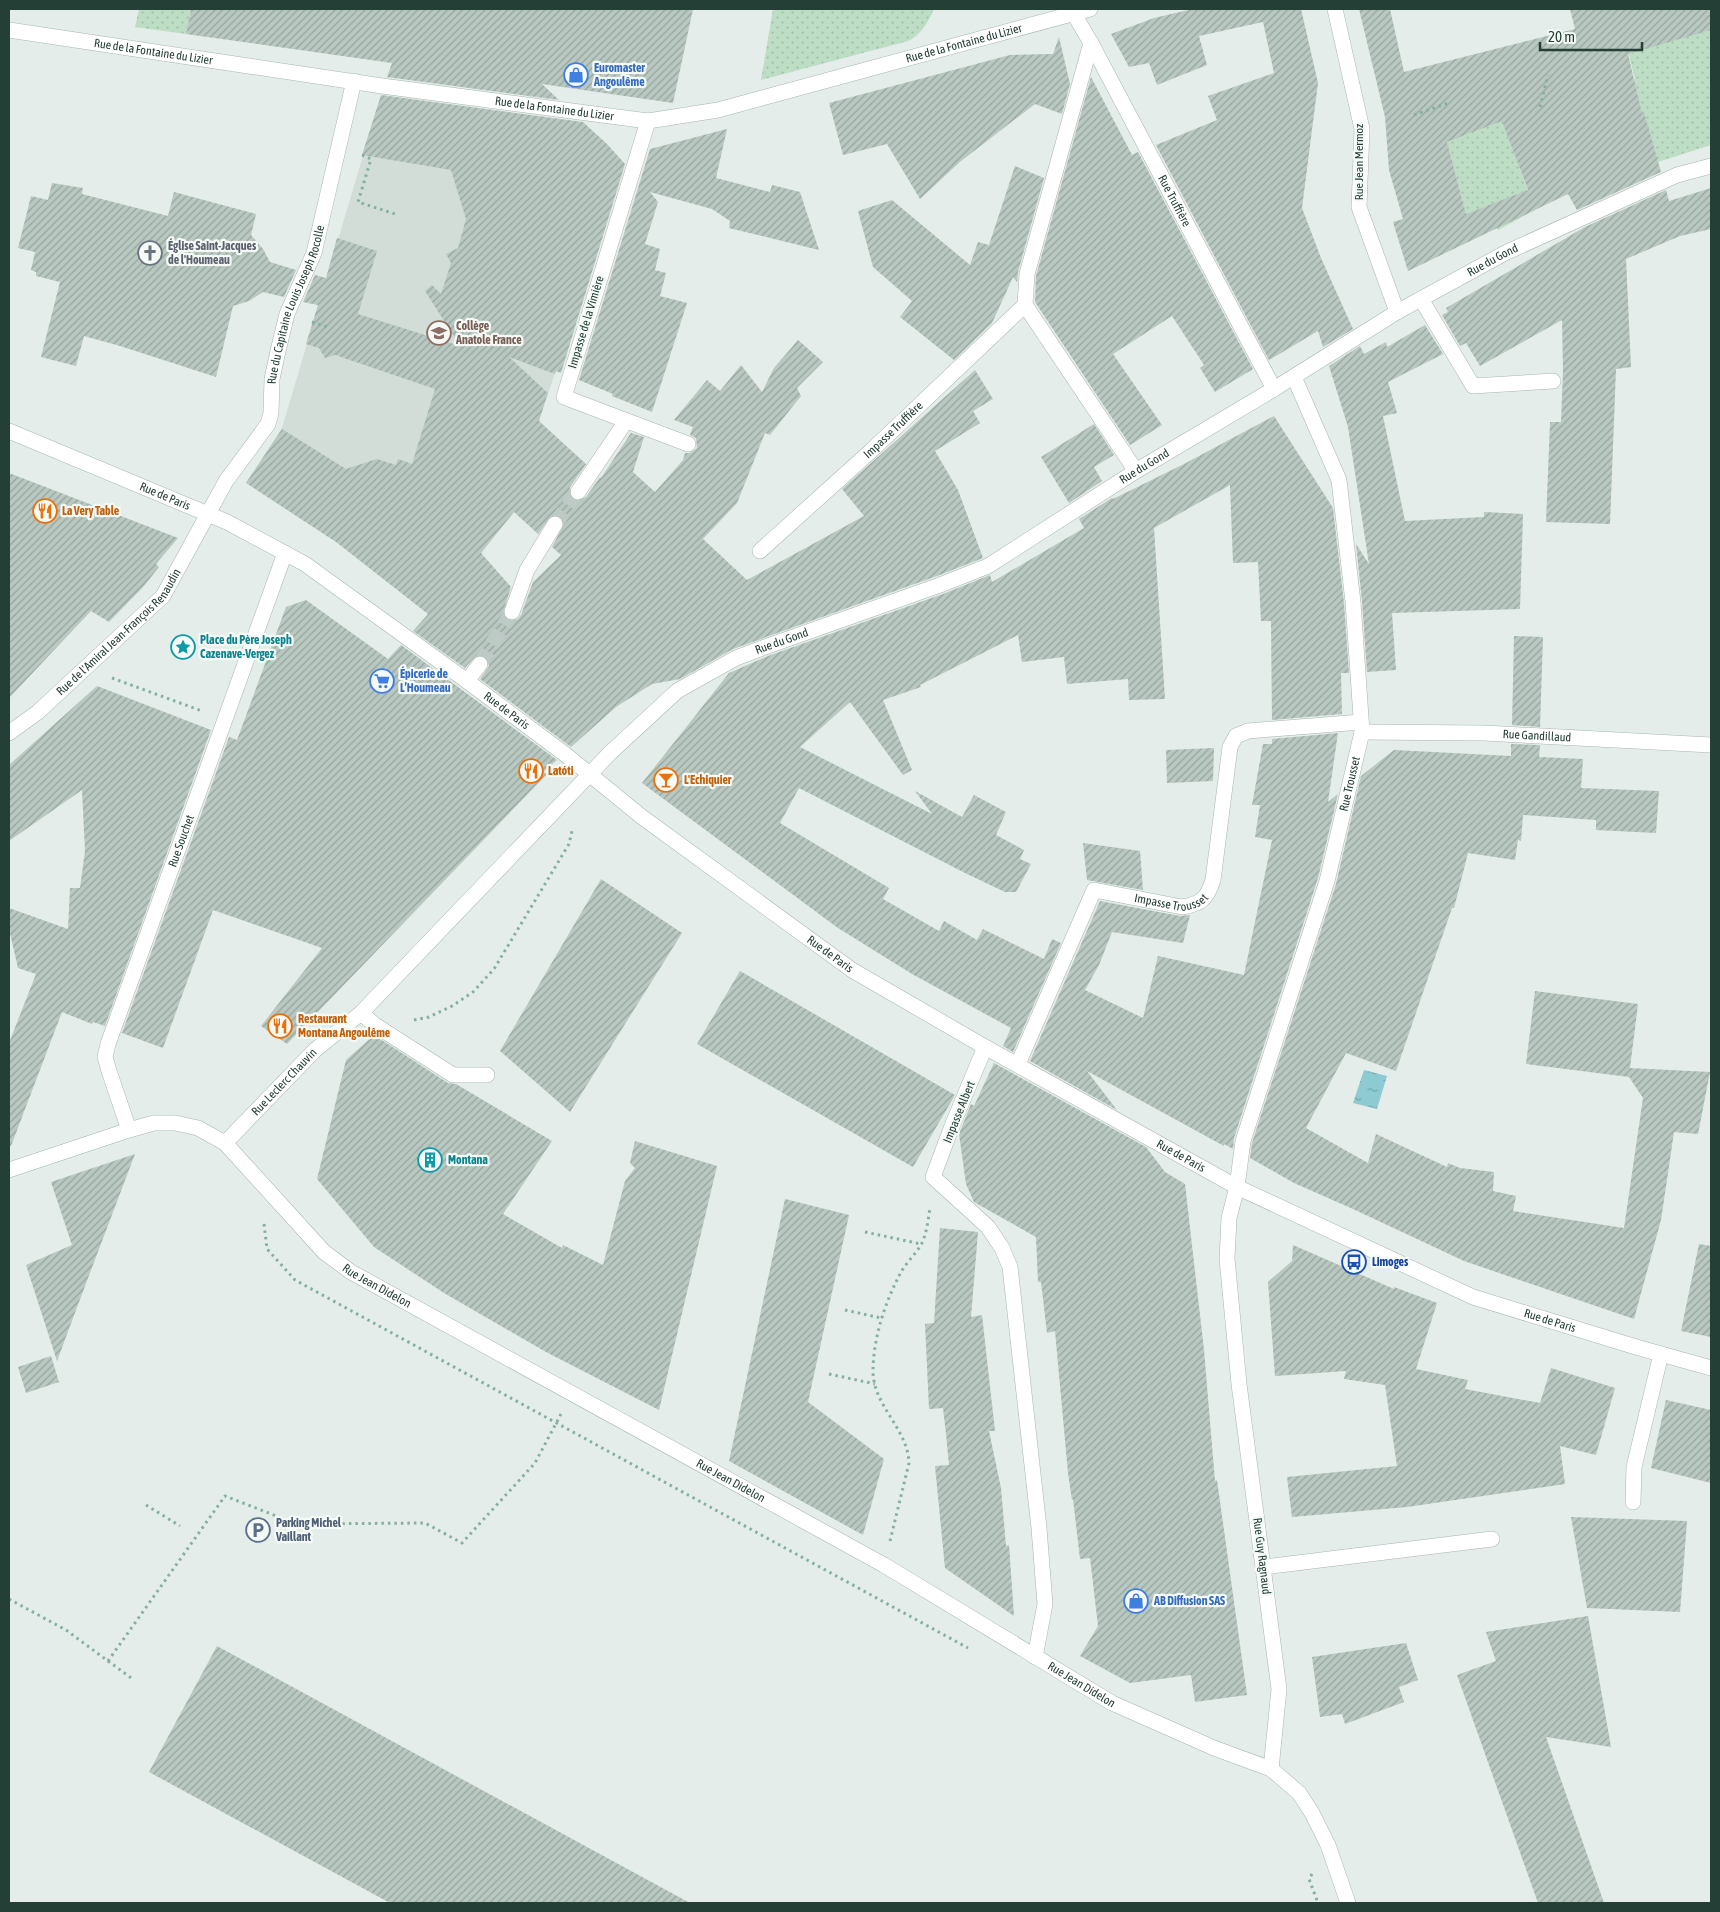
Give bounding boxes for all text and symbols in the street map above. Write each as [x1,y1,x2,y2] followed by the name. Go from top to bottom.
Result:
[1540,20,1642,52] scale bar
[904,21,1024,66] street label: Rue de la Fontaine du Lizier
[1548,28,1575,45] text: 20 m
[93,36,214,68] street label: Rue de la Fontaine du Lizier
[593,61,645,89] place label: Euromaster Angoulême
[563,62,589,88] shop icon: Euromaster Angoulême
[494,94,615,123] street label: Rue de la Fontaine du Lizier
[1352,123,1366,200] street label: Rue Jean Mermoz
[1155,173,1194,229] street label: Rue Truffière
[265,224,327,384] street label: Rue du Capitaine Louis Joseph Rocolle
[168,238,257,267] place label: Église Saint-Jacques de l'Houmeau
[137,240,163,266] church icon: Église Saint-Jacques de l'Houmeau
[1465,241,1520,279] street label: Rue du Gond
[565,274,607,370] street label: Impasse de la Vimière
[455,319,522,347] place label: Collège Anatole France
[426,320,452,346] school or university icon: Collège Anatole France
[861,399,926,461] street label: Impasse Truffière
[1117,446,1172,487] street label: Rue du Gond
[138,479,192,513] street label: Rue de Paris
[32,498,58,524] restaurant icon: La Very Table
[62,504,120,518] place label: La Very Table
[54,566,184,698] street label: Rue de l'Amiral Jean-François Renaudin
[753,625,810,657] street label: Rue du Gond
[200,633,292,661] place label: Place du Père Joseph Cazenave-Vergez
[170,634,196,660] place icon: Place du Père Joseph Cazenave-Vergez
[400,666,451,695] place label: Épicerie de L’Houmeau
[369,668,395,694] supermarket icon: Épicerie de L’Houmeau
[481,689,532,732] street label: Rue de Paris
[1502,727,1572,745] street label: Rue Gandillaud
[1337,755,1363,813] street label: Rue Trousset
[518,758,544,784] restaurant icon: Latóti
[548,764,574,778] place label: Latóti
[653,767,679,793] bar icon: L'Echiquier
[684,773,732,787] place label: L'Echiquier
[165,812,197,869] street label: Rue Souchet
[1133,891,1212,914] street label: Impasse Trousset
[804,933,856,975] street label: Rue de Paris
[298,1012,391,1040] place label: Restaurant Montana Angoulême
[267,1013,293,1039] restaurant icon: Restaurant Montana Angoulême
[249,1046,320,1118] street label: Rue Leclerc Chauvin
[940,1078,978,1145] street label: Impasse Albert
[1154,1137,1208,1175] street label: Rue de Paris
[417,1147,443,1173] building icon: Montana
[448,1153,488,1167] place label: Montana
[1341,1249,1367,1275] bus stop icon: Limoges
[1372,1255,1409,1269] place label: Limoges
[340,1261,414,1311] street label: Rue Jean Didelon
[1522,1306,1578,1335] street label: Rue de Paris
[694,1456,768,1505] street label: Rue Jean Didelon
[275,1516,342,1544] place label: Parking Michel Vaillant
[245,1517,271,1543] parking icon: Parking Michel Vaillant
[1250,1517,1274,1595] street label: Rue Guy Ragnaud
[1123,1588,1149,1614] shop icon: AB Diffusion SAS
[1153,1594,1225,1608] place label: AB Diffusion SAS
[1045,1659,1118,1710] street label: Rue Jean Didelon

